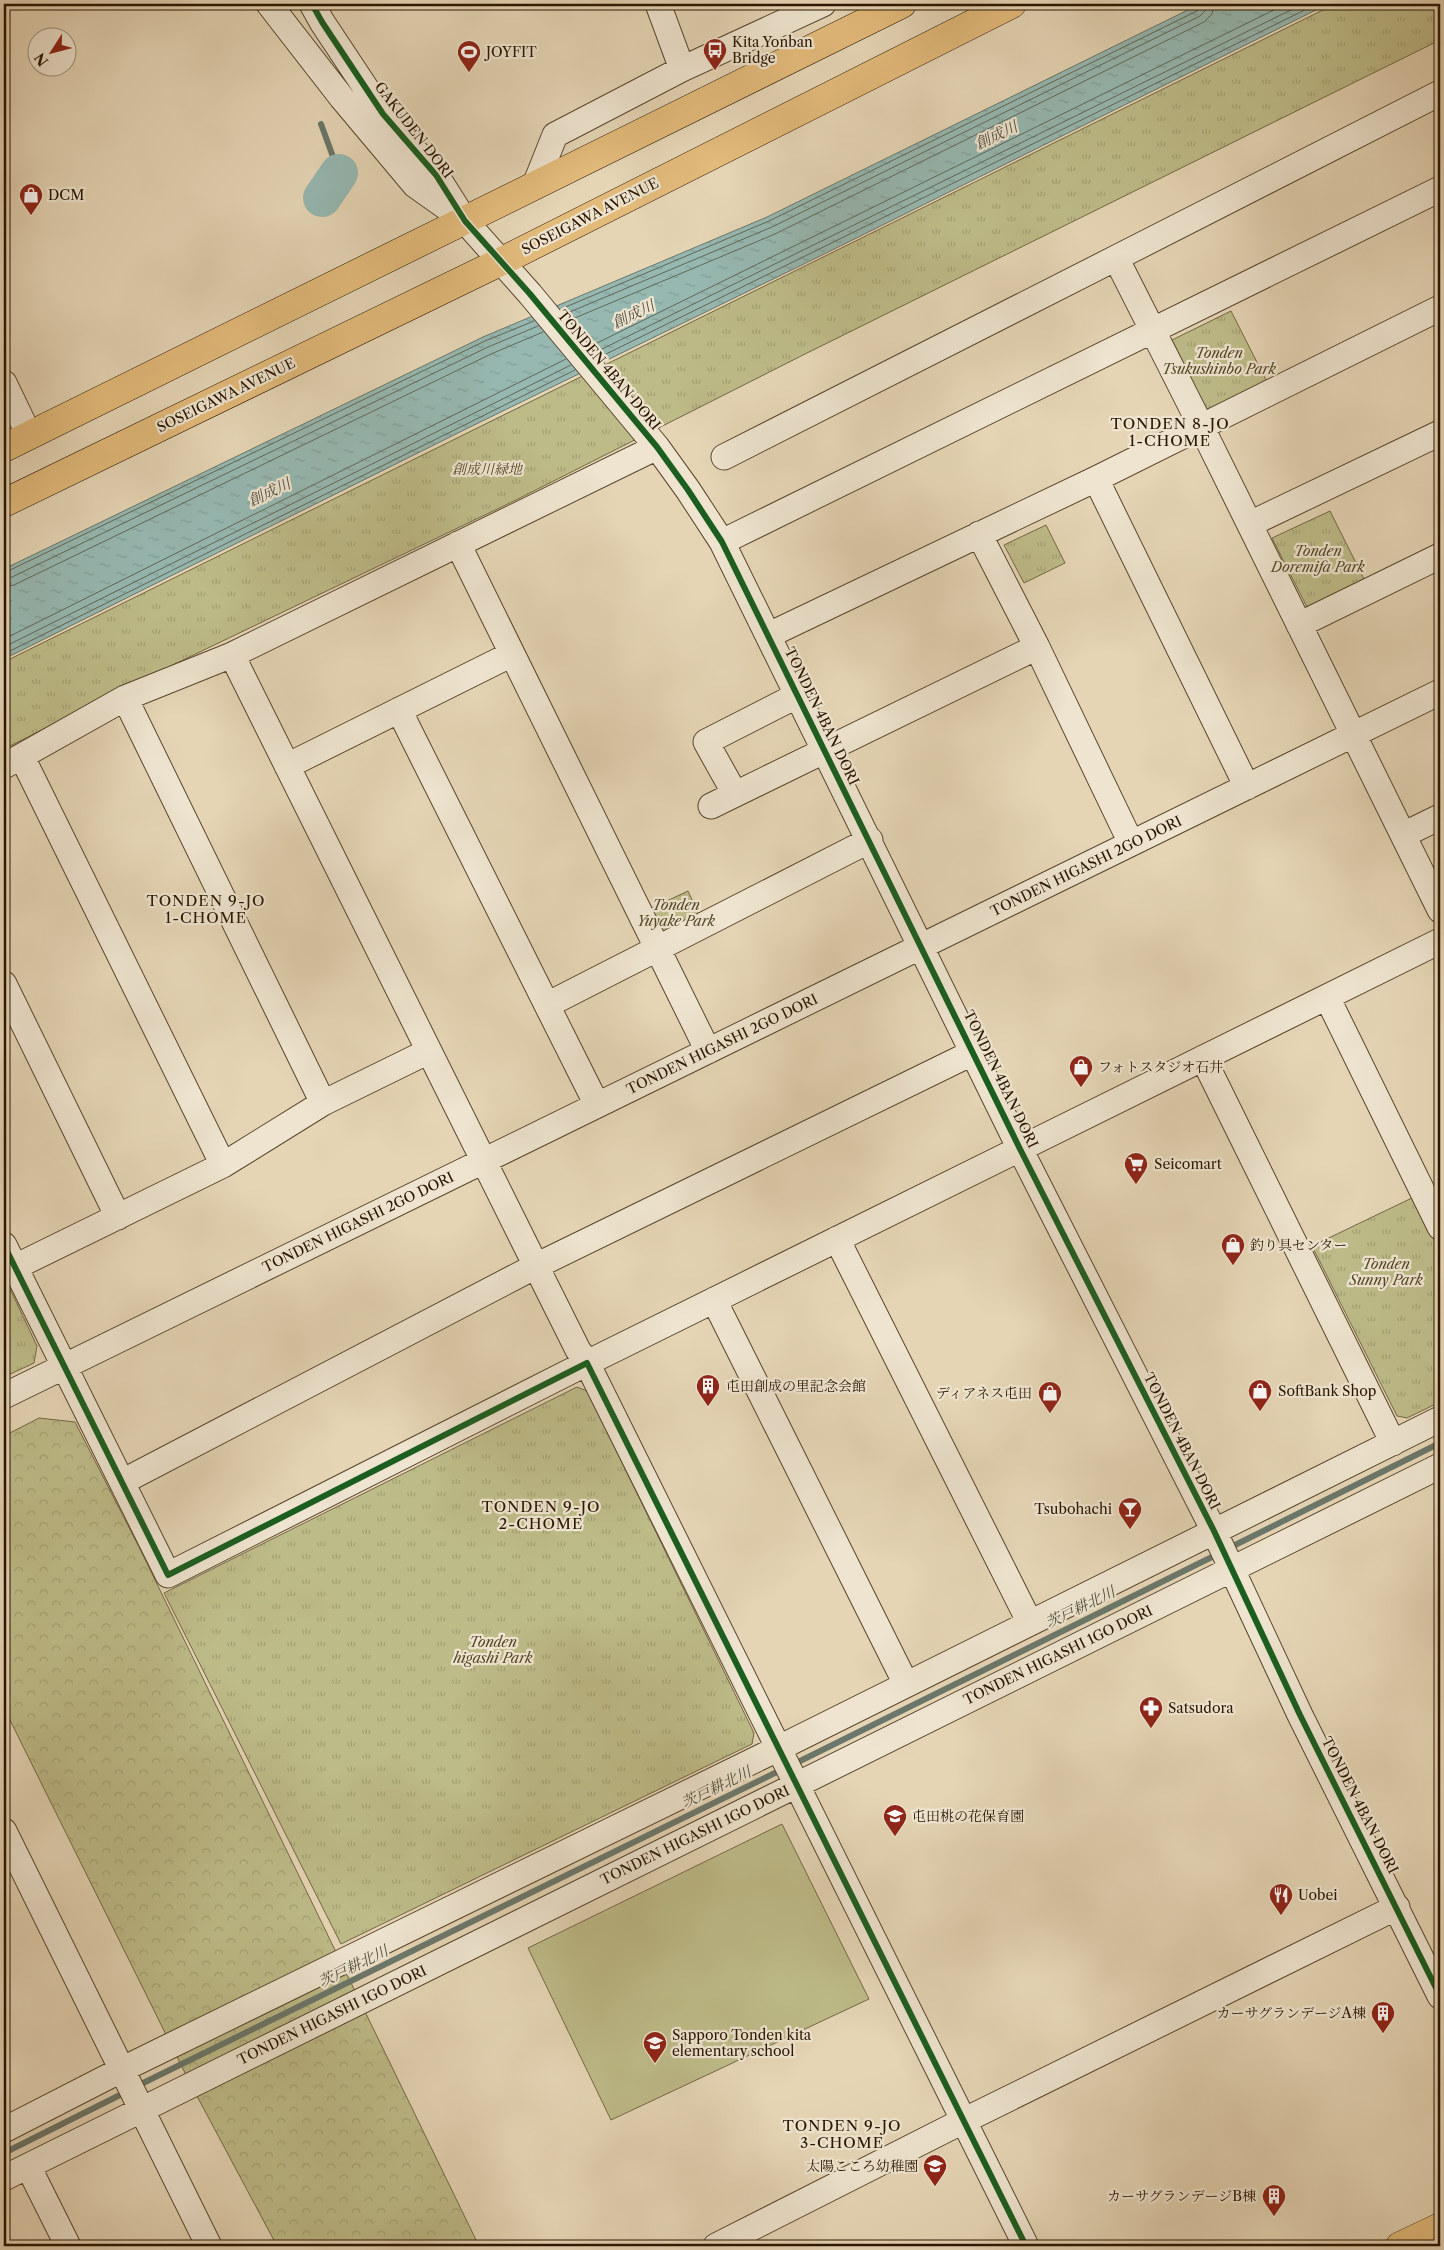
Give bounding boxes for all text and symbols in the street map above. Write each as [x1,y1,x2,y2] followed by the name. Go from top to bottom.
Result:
[28,28,78,78] north arrow
[732,33,813,67] place label: Kita Yonban Bridge
[702,37,728,71] bus stop icon: Kita Yonban Bridge
[456,39,482,73] sports icon: JOYFIT
[484,43,537,61] place label: JOYFIT
[31,49,52,70] text: N
[371,78,457,182] street label: GAKUDEN DORI
[972,116,1022,153] water label: 創成川
[518,174,662,258] street label: SOSEIGAWA AVENUE
[18,182,44,216] shop icon: DCM
[48,186,84,204] place label: DCM
[609,295,659,332] water label: 創成川
[553,306,665,434] street label: TONDEN 4BAN DORI
[1162,344,1277,378] park label: Tonden Tsukushinbo Park
[154,354,298,436] street label: SOSEIGAWA AVENUE
[1110,414,1230,450] district label: TONDEN 8-JO 1-CHOME
[452,460,524,478] park label: 創成川緑地
[245,473,295,510] water label: 創成川
[1270,542,1366,576] park label: Tonden Doremifa Park
[781,644,863,788] street label: TONDEN 4BAN DORI
[987,812,1185,920] street label: TONDEN HIGASHI 2GO DORI
[146,891,266,927] district label: TONDEN 9-JO 1-CHOME
[637,896,716,930] park label: Tonden Yuyake Park
[623,990,821,1098] street label: TONDEN HIGASHI 2GO DORI
[960,1007,1042,1151] street label: TONDEN 4BAN DORI
[1068,1054,1094,1088] shop icon: フォトスタジオ石井
[1098,1058,1223,1076] place label: フォトスタジオ石井
[1123,1151,1149,1185] supermarket icon: Seicomart
[1154,1155,1222,1173] place label: Seicomart
[259,1168,457,1276] street label: TONDEN HIGASHI 2GO DORI
[1220,1232,1246,1266] shop icon: 釣り具センター
[1250,1236,1347,1254] place label: 釣り具センター
[1348,1255,1424,1289] park label: Tonden Sunny Park
[1140,1370,1224,1512] street label: TONDEN 4BAN DORI
[695,1373,721,1407] building icon: 屯田創成の里記念会館
[726,1377,866,1395] place label: 屯田創成の里記念会館
[1247,1378,1273,1412] shop icon: SoftBank Shop
[1037,1380,1063,1414] shop icon: ディアネス屯田
[1278,1382,1376,1400] place label: SoftBank Shop
[936,1384,1032,1402] place label: ディアネス屯田
[1117,1496,1143,1530] bar icon: Tsubohachi
[481,1497,601,1533] district label: TONDEN 9-JO 2-CHOME
[1034,1500,1112,1518] place label: Tsubohachi
[1042,1581,1120,1632] water label: 茨戸耕北川
[960,1601,1156,1709] street label: TONDEN HIGASHI 1GO DORI
[452,1633,533,1667] park label: Tonden higashi Park
[1138,1695,1164,1729] pharmacy icon: Satsudora
[1168,1699,1234,1717] place label: Satsudora
[1318,1734,1402,1876] street label: TONDEN 4BAN DORI
[678,1761,756,1812] water label: 茨戸耕北川
[597,1781,793,1889] street label: TONDEN HIGASHI 1GO DORI
[882,1803,908,1837] school or university icon: 屯田桃の花保育園
[912,1807,1024,1825] place label: 屯田桃の花保育園
[1268,1882,1294,1916] restaurant icon: Uobei
[1298,1886,1338,1904] place label: Uobei
[315,1940,393,1991] water label: 茨戸耕北川
[234,1961,430,2069] street label: TONDEN HIGASHI 1GO DORI
[1370,2000,1396,2034] building icon: カーサグランデージA棟
[1216,2004,1366,2022] place label: カーサグランデージA棟
[672,2026,812,2060] place label: Sapporo Tonden kita elementary school
[642,2030,668,2064] school or university icon: Sapporo Tonden kita elementary school
[782,2116,902,2152] district label: TONDEN 9-JO 3-CHOME
[922,2153,948,2187] school or university icon: 太陽こころ幼稚園
[806,2157,918,2175] place label: 太陽こころ幼稚園
[1261,2183,1287,2217] building icon: カーサグランデージB棟
[1107,2187,1256,2205] place label: カーサグランデージB棟

